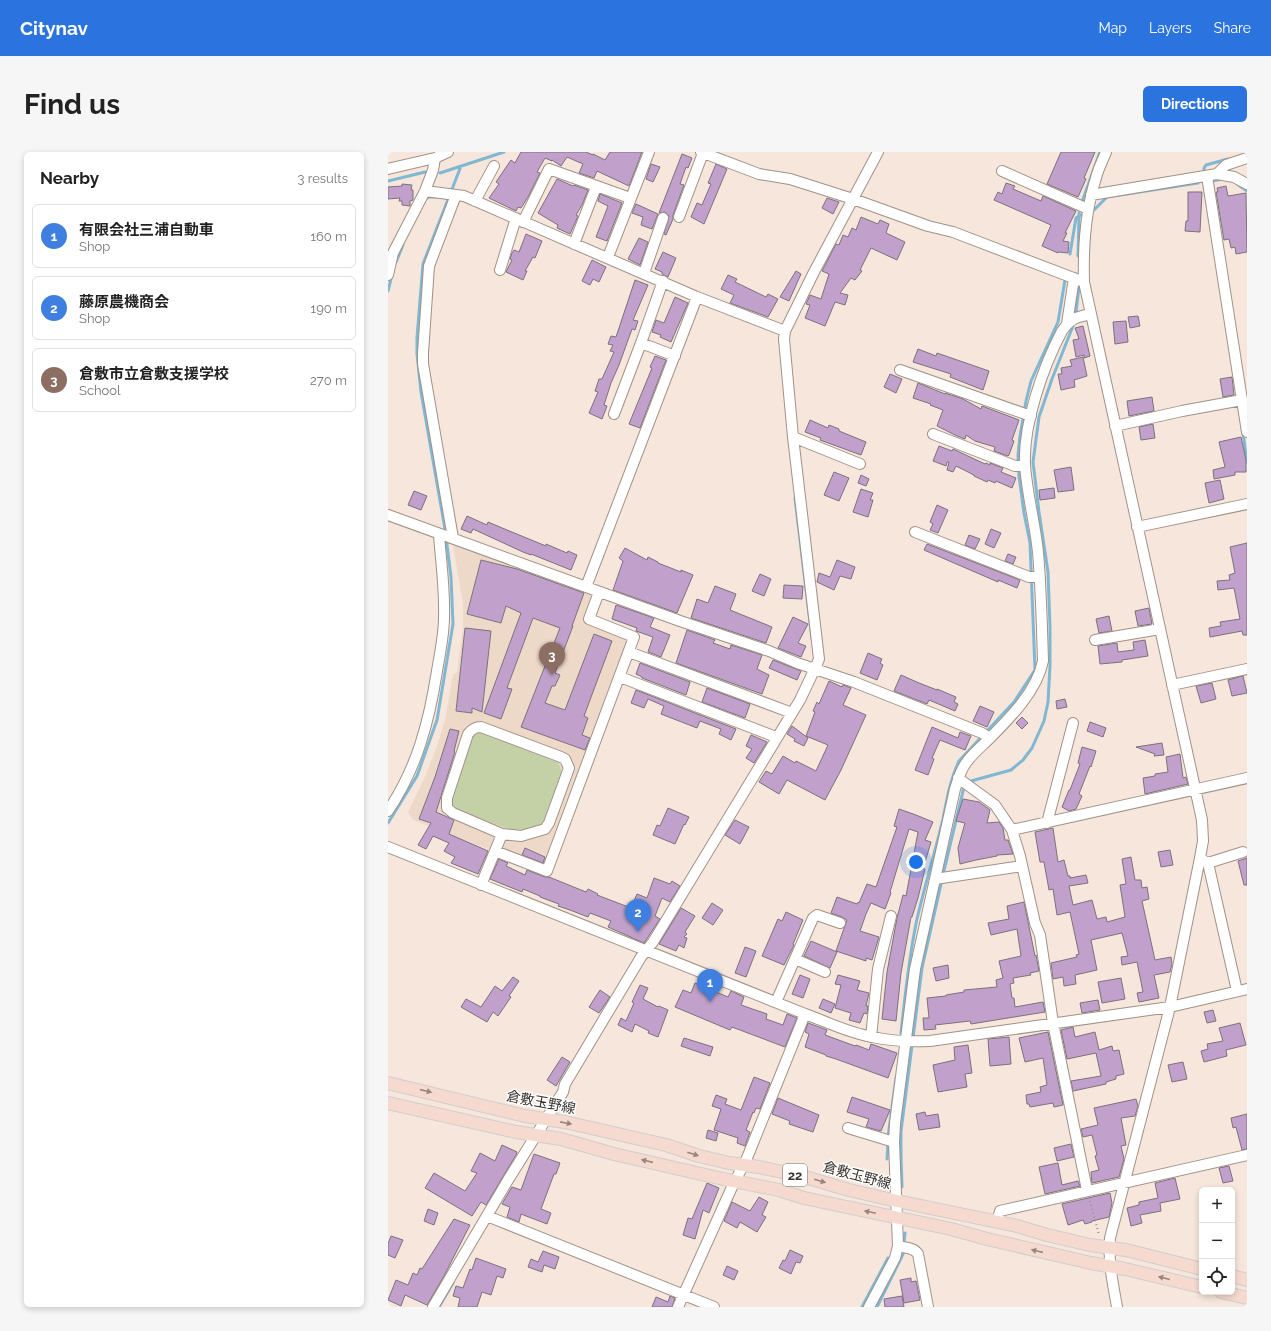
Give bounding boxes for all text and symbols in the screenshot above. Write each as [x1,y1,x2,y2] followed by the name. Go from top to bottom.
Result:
[20,17,88,39] text: Citynav
[1099,20,1127,36] text: Map
[1149,20,1192,36] text: Layers
[1214,20,1251,36] text: Share
[1143,86,1247,122] button: Directions
[24,88,120,121] text: Find us
[40,168,99,188] text: Nearby
[298,171,348,186] text: 3 results
[79,221,214,239] text: 有限会社三浦自動車
[51,229,57,244] text: 1
[310,229,347,244] text: 160 m
[79,239,110,254] text: Shop
[79,293,169,311] text: 藤原農機商会
[50,301,58,316] text: 2
[311,301,347,316] text: 190 m
[79,311,110,326] text: Shop
[79,365,229,383] text: 倉敷市立倉敷支援学校
[50,373,58,388] text: 3
[310,373,347,388] text: 270 m
[79,383,121,398] text: School
[539,642,565,675] pin: 3
[906,852,926,872] your location
[625,899,651,932] pin: 2
[697,969,723,1002] pin: 1
[505,1087,577,1117] street label: 倉敷玉野線
[420,1089,432,1095] one-way arrow
[560,1120,573,1126] one-way arrow
[687,1151,699,1157] one-way arrow
[641,1158,654,1164] one-way arrow
[821,1158,893,1192] street label: 倉敷玉野線
[783,1164,807,1186] road number: 22
[814,1178,826,1184] one-way arrow
[1199,1187,1235,1295] map controls
[1199,1187,1235,1223] button: +
[863,1209,876,1215] one-way arrow
[1199,1223,1235,1259] button: −
[1031,1247,1043,1253] one-way arrow
[1199,1259,1235,1295] button: locate
[1158,1275,1170,1281] one-way arrow

